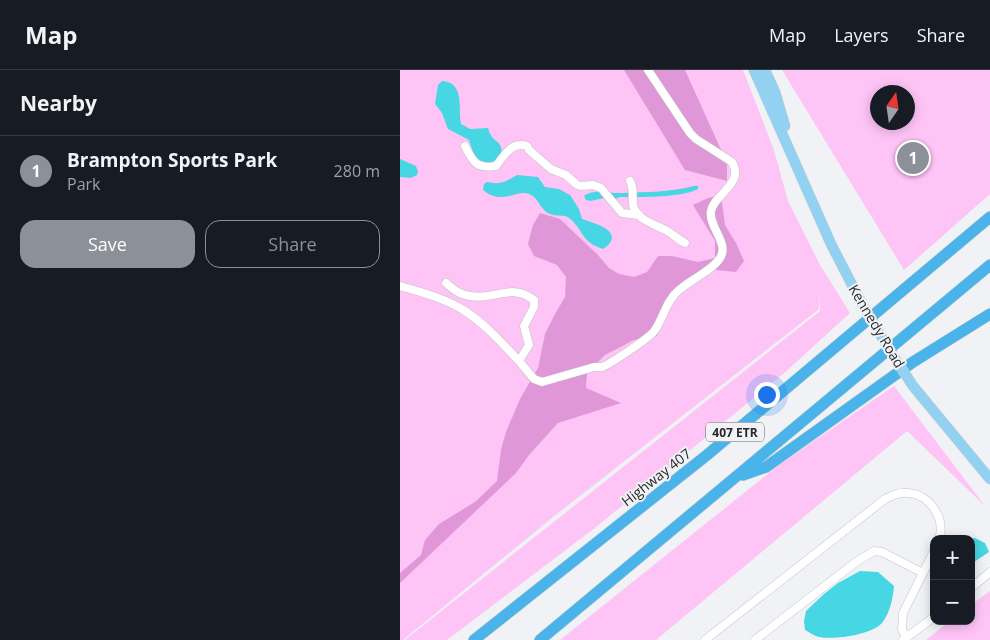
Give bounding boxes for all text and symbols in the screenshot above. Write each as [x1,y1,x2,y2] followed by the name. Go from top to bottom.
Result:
[25,18,77,51] text: Map
[769,23,806,47] text: Map
[834,23,889,47] text: Layers
[917,23,965,47] text: Share
[870,85,915,130] north arrow
[20,89,97,117] text: Nearby
[897,139,929,177] pin: 1
[67,147,277,173] text: Brampton Sports Park
[31,160,41,182] text: 1
[334,160,380,182] text: 280 m
[67,173,100,195] text: Park
[20,220,195,268] button: Save
[205,220,380,268] button: Share
[845,281,909,371] street label: Kennedy Road
[754,382,780,408] your location
[706,422,764,442] road number: 407 ETR
[617,444,695,510] street label: Highway 407
[930,535,975,625] map controls
[930,535,975,580] button: +
[930,580,975,625] button: −

